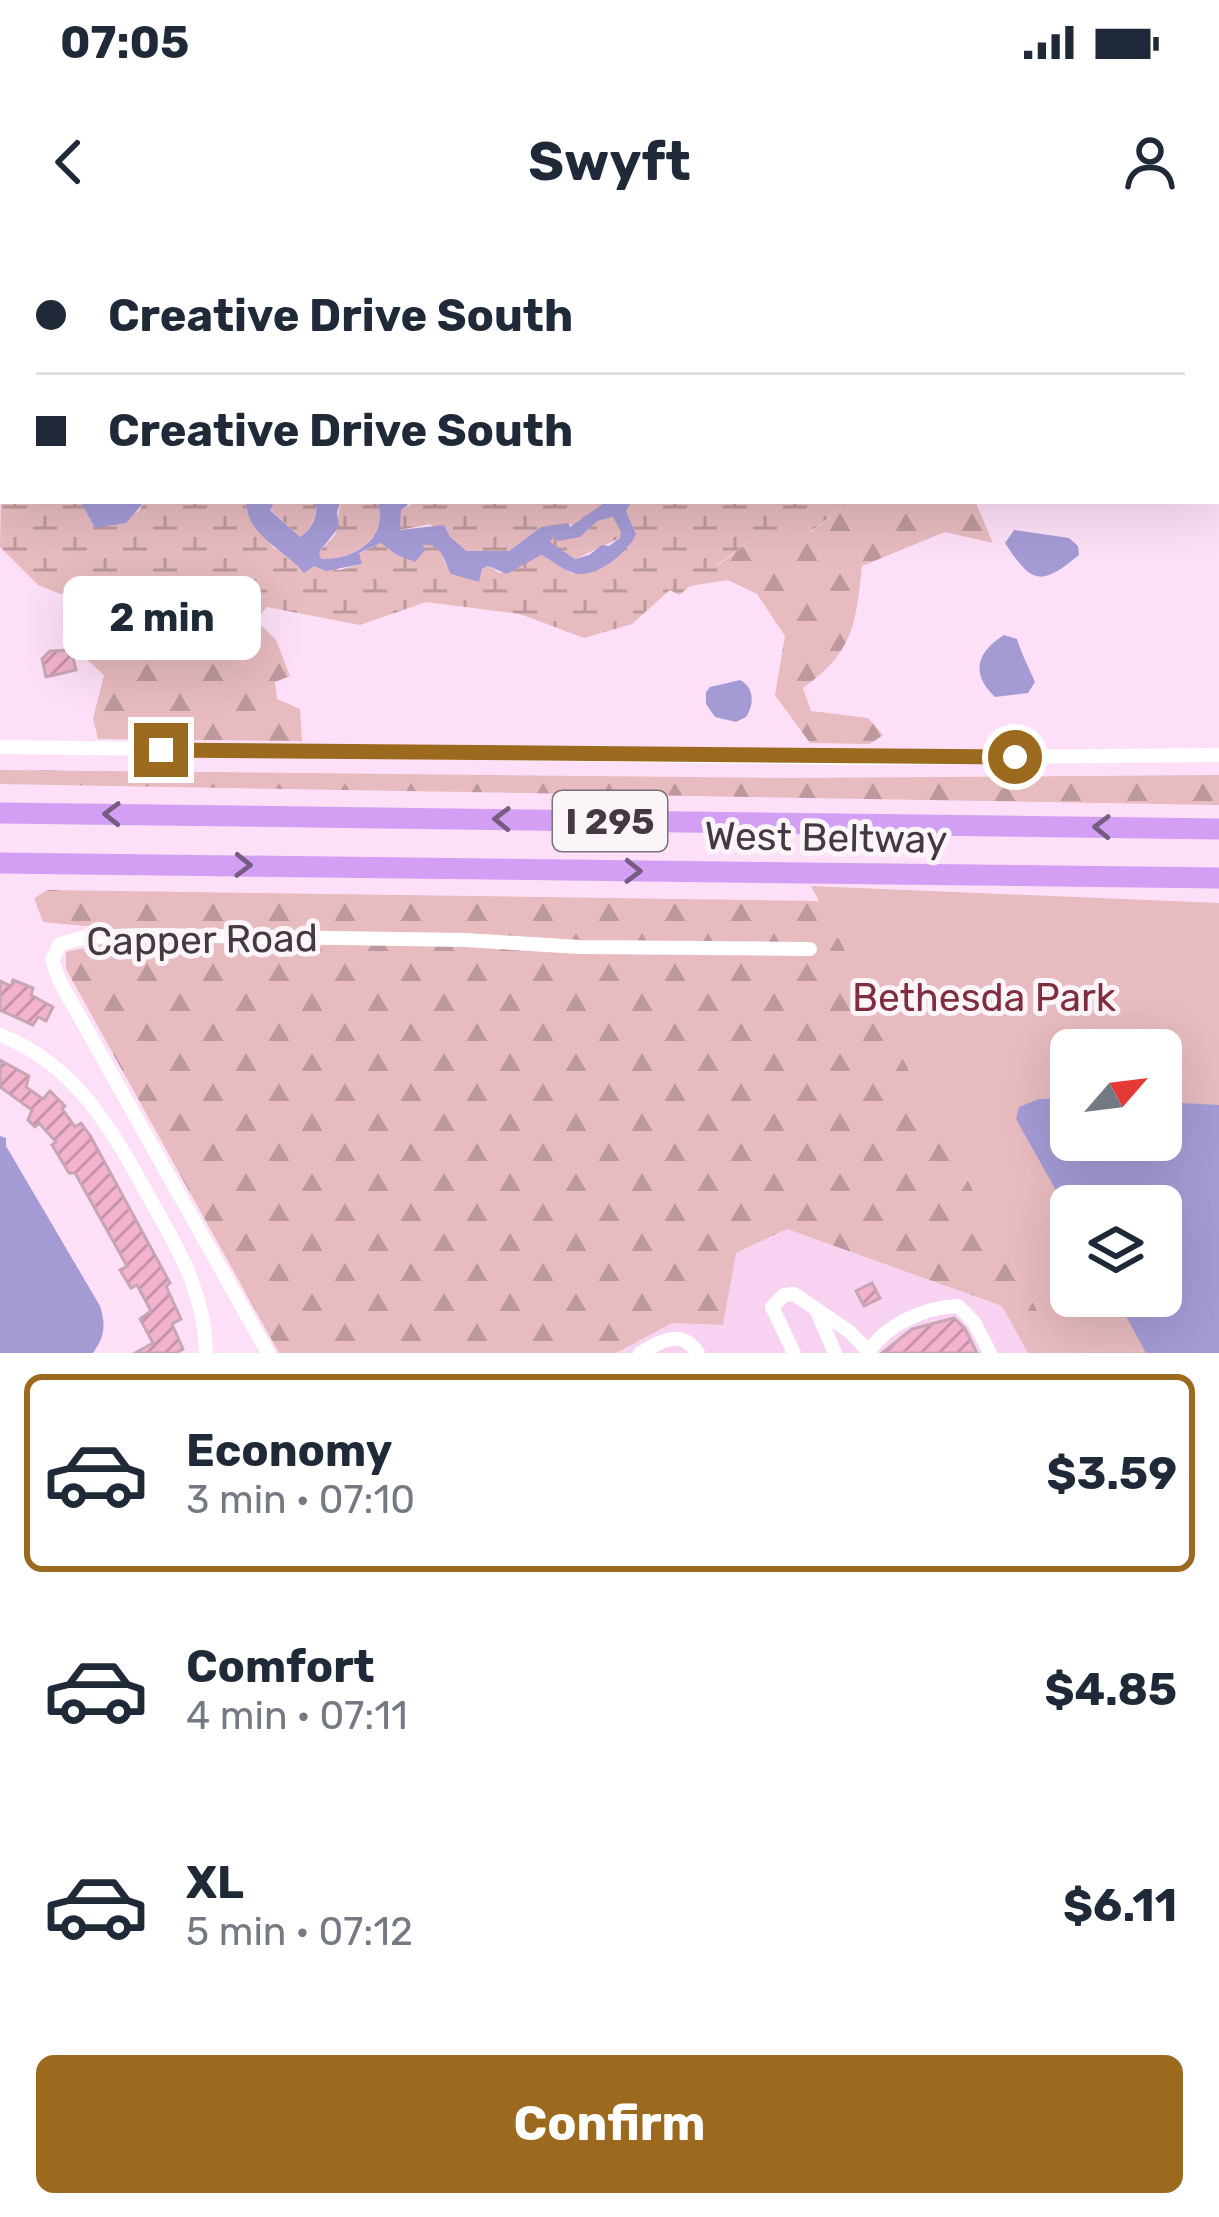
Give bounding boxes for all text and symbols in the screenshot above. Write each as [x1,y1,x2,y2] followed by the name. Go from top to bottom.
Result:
[60,16,189,69] text: 07:05
[36,129,102,195] icon: back
[1117,129,1183,195] icon: person
[528,130,691,194] text: Swyft
[108,289,573,342] text: Creative Drive South
[108,404,573,457] text: Creative Drive South
[62,576,260,660] callout: 2 min
[109,595,215,641] text: 2 min
[134,723,188,777] route end
[988,730,1042,784] route start
[553,791,667,851] road number: I 295
[102,802,121,828] one-way arrow
[492,807,511,833] one-way arrow
[704,813,948,863] street label: West Beltway
[1092,815,1111,841] one-way arrow
[234,852,253,878] one-way arrow
[624,857,643,883] one-way arrow
[86,915,318,965] street label: Capper Road
[852,975,1116,1021] park label: Bethesda Park
[1050,1029,1182,1161] north arrow
[1050,1029,1182,1317] map controls
[1050,1185,1182,1317] button: layers
[42,1419,150,1527] icon: car
[186,1424,392,1477] text: Economy
[1047,1447,1177,1500] text: $3.59
[186,1477,415,1523] text: 3 min · 07:10
[42,1635,150,1743] icon: car
[186,1640,375,1693] text: Comfort
[1044,1663,1177,1716] text: $4.85
[186,1693,408,1739] text: 4 min · 07:11
[42,1851,150,1959] icon: car
[186,1856,244,1909] text: XL
[1063,1879,1177,1932] text: $6.11
[186,1909,413,1955] text: 5 min · 07:12
[36,2055,1183,2193] button: Confirm

